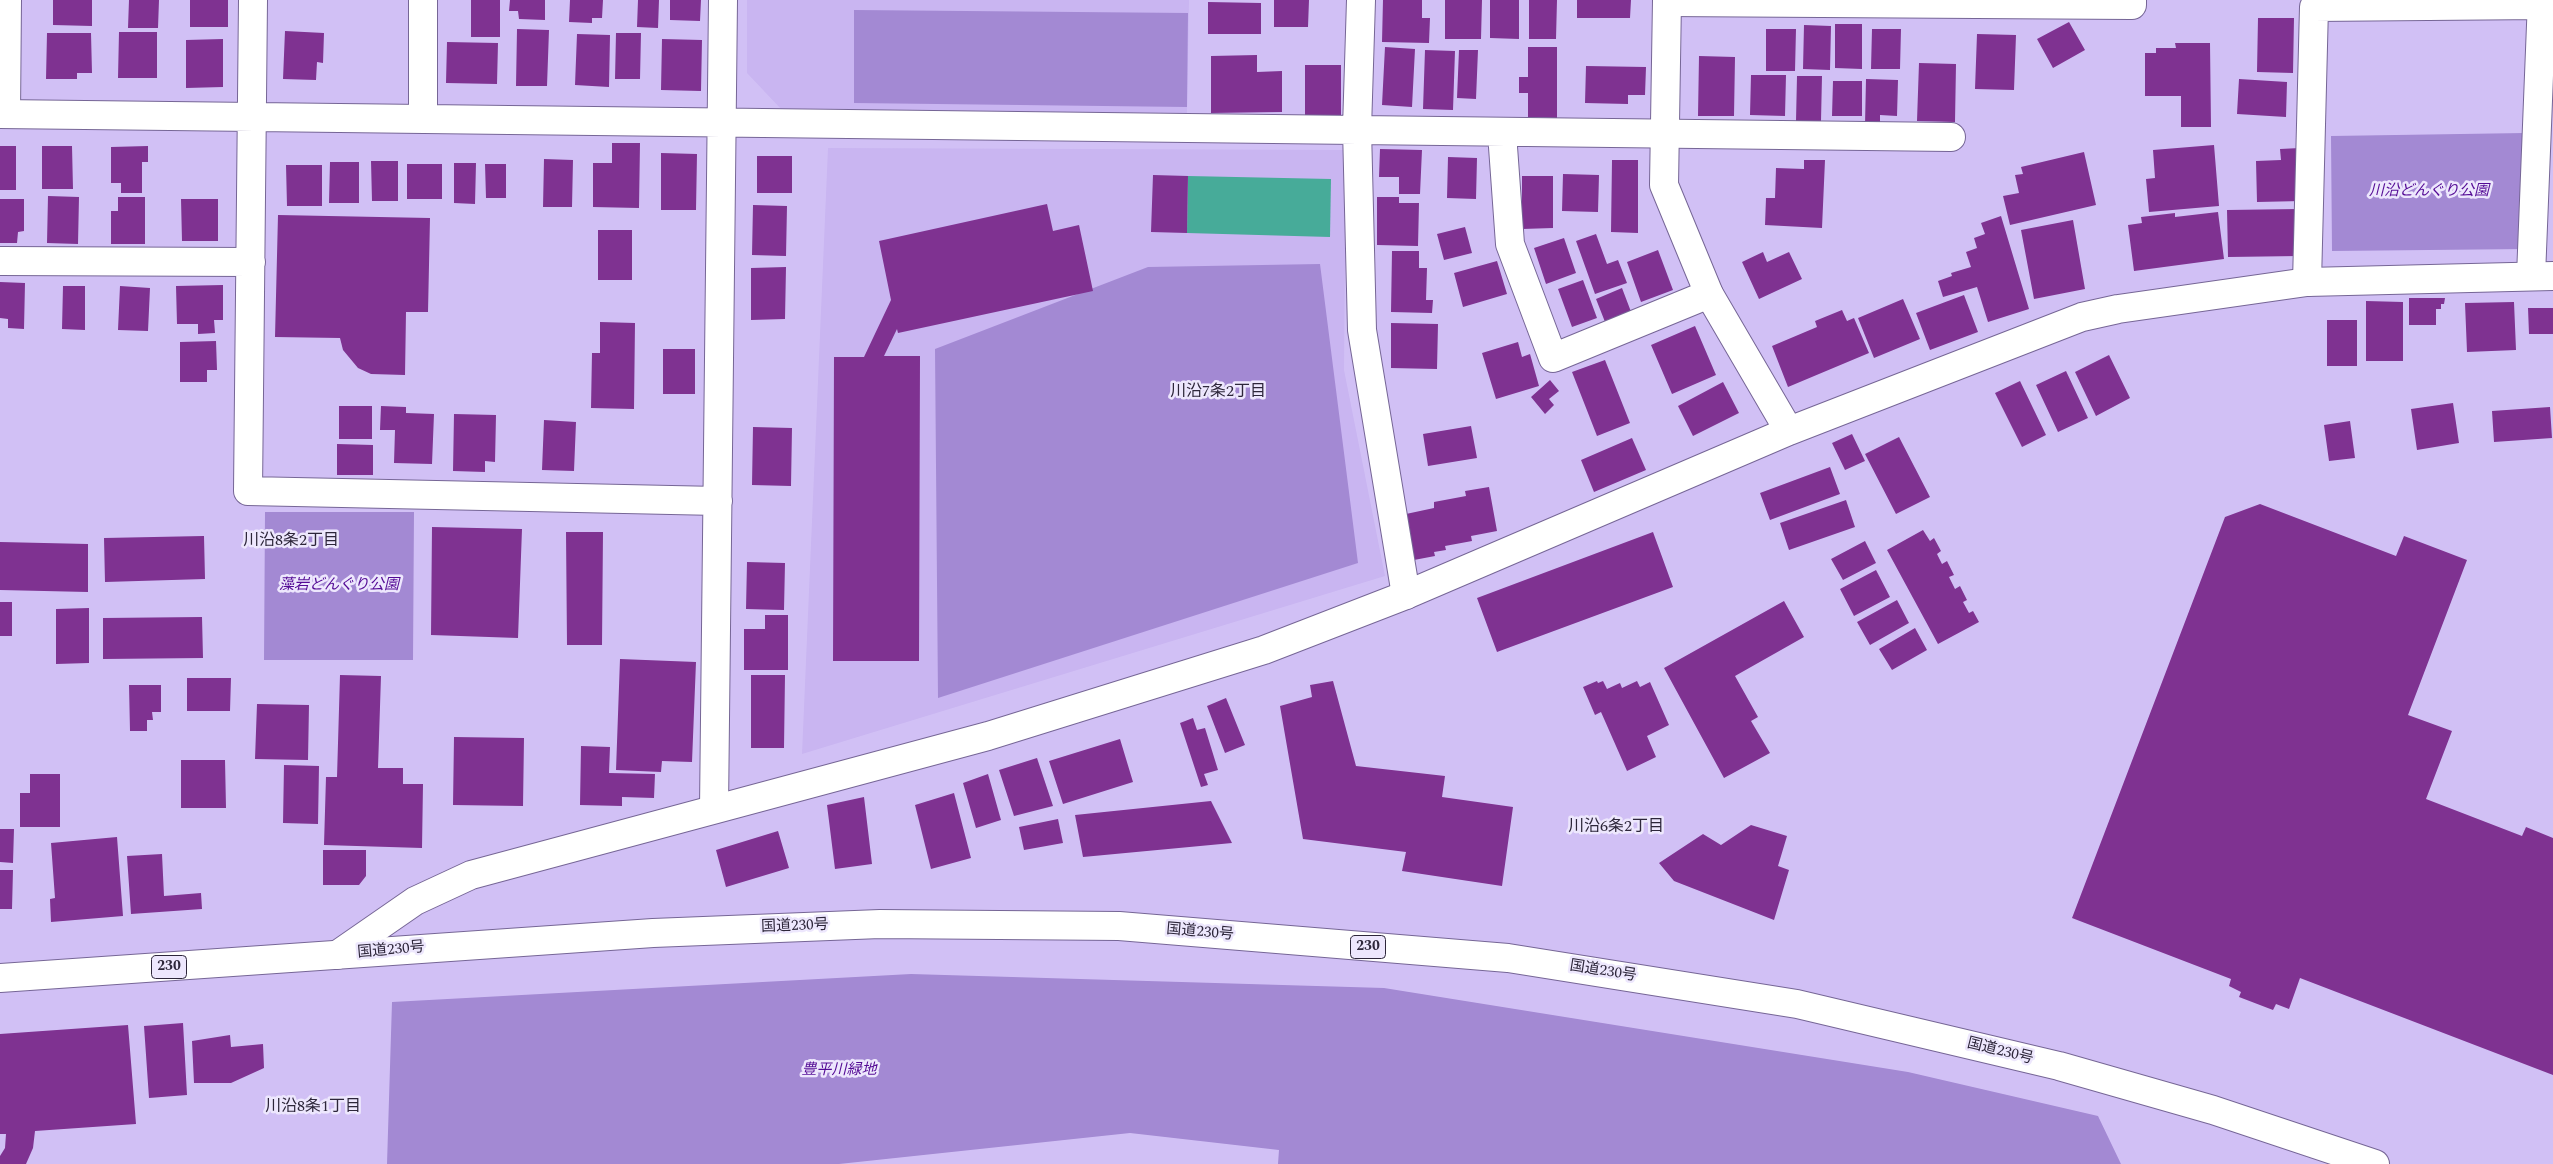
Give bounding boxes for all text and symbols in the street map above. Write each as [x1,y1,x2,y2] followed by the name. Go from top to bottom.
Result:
[2369,183,2489,201] park label: 川沿どんぐり公園
[1170,383,1266,403] district label: 川沿7条2丁目
[243,532,339,552] district label: 川沿8条2丁目
[279,577,399,595] park label: 藻岩どんぐり公園
[1568,818,1664,838] district label: 川沿6条2丁目
[761,917,829,937] street label: 国道230号
[1166,921,1234,945] street label: 国道230号
[1350,936,1386,959] road number: 230
[357,939,425,963] street label: 国道230号
[152,956,186,979] road number: 230
[1568,958,1638,986] street label: 国道230号
[1965,1035,2035,1069] street label: 国道230号
[802,1062,876,1080] park label: 豊平川緑地
[265,1098,361,1118] district label: 川沿8条1丁目

